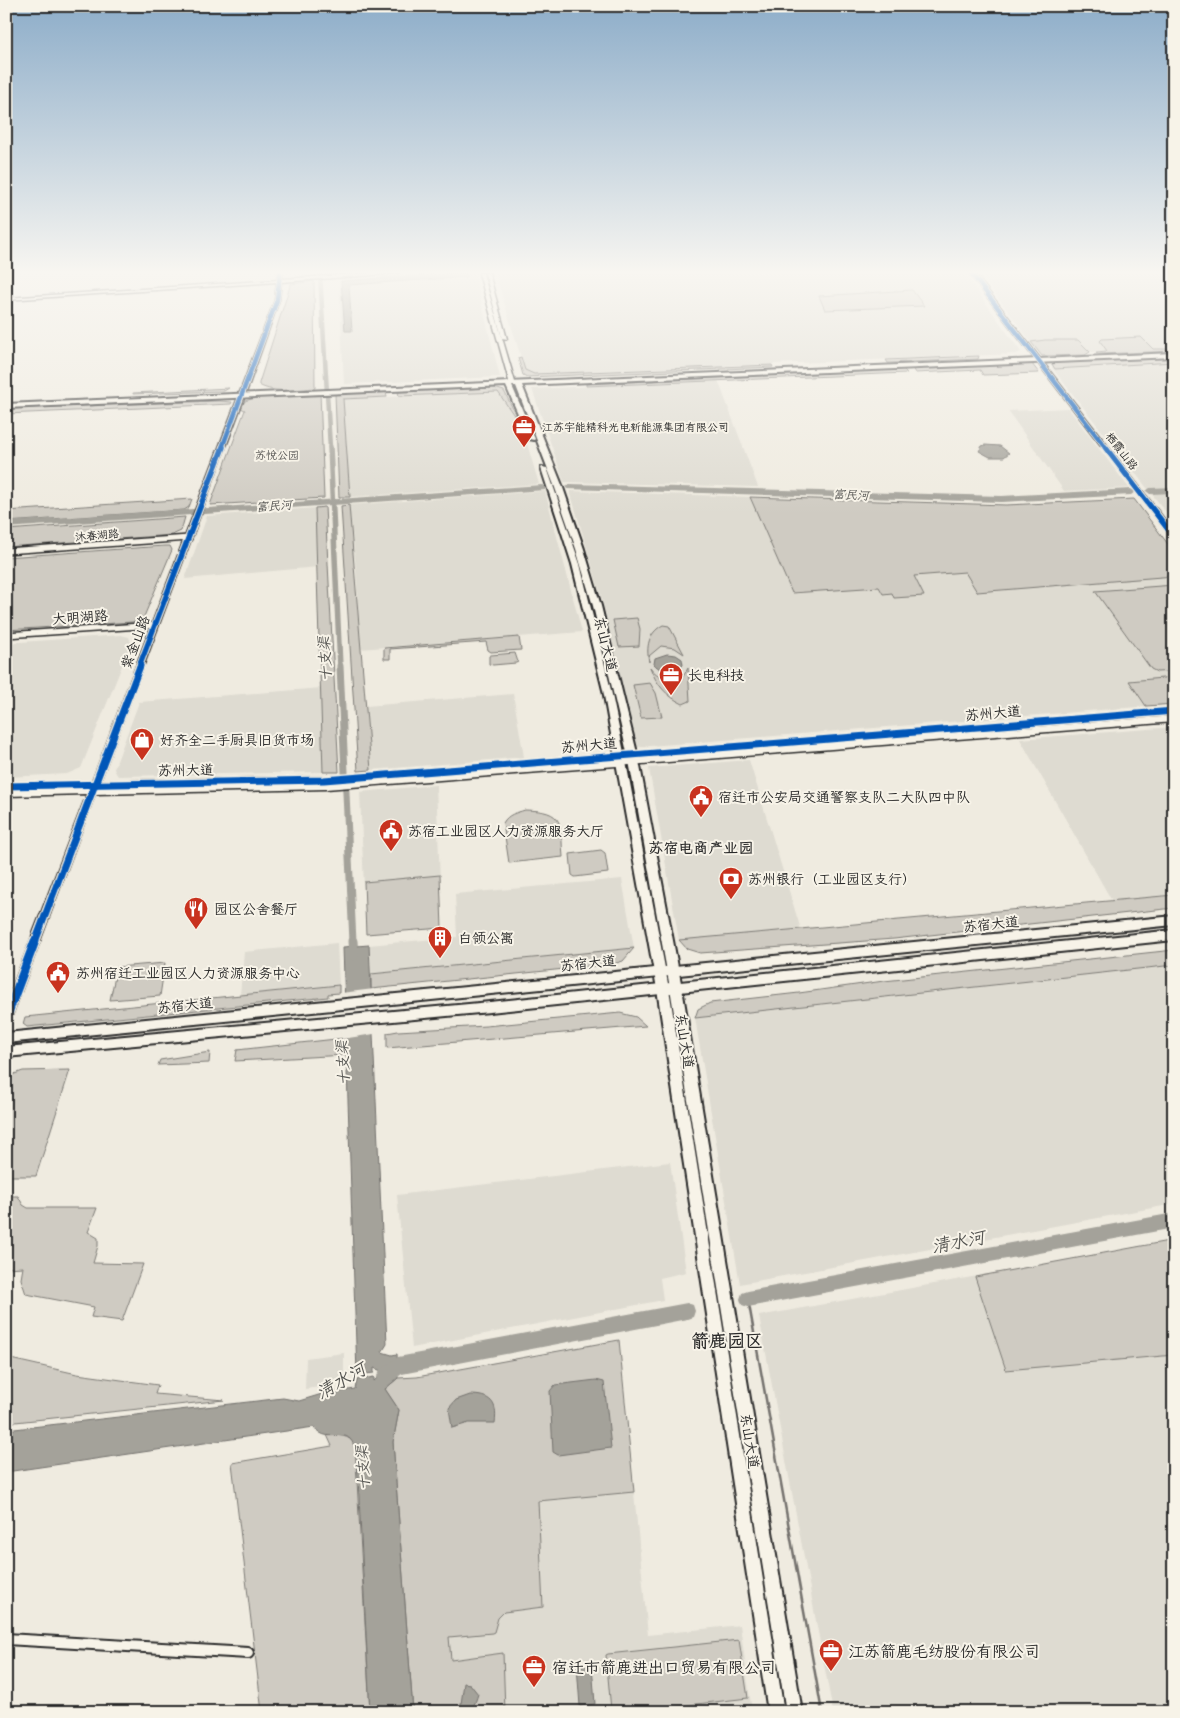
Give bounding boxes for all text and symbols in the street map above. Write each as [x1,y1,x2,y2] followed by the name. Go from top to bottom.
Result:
[511,414,537,448] office icon: 江苏宇能精科光电新能源集团有限公司
[542,420,729,434] place label: 江苏宇能精科光电新能源集团有限公司
[1103,429,1141,473] street label: 栖霞山路
[255,448,299,462] park label: 苏悦公园
[833,485,871,504] water label: 富民河
[255,496,295,515] water label: 富民河
[74,526,120,544] street label: 沐春湖路
[51,605,109,628] street label: 大明湖路
[116,612,153,671] street label: 紫金山路
[590,614,622,673] street label: 东山大道
[313,634,336,682] water label: 十支渠
[658,662,684,696] office icon: 长电科技
[688,665,745,684] place label: 长电科技
[964,701,1022,724] street label: 苏州大道
[129,727,155,761] shop icon: 好齐全二手厨具旧货市场
[160,730,314,749] place label: 好齐全二手厨具旧货市场
[560,733,618,756] street label: 苏州大道
[158,760,214,779] street label: 苏州大道
[688,784,714,818] public building icon: 宿迁市公安局交通警察支队二大队四中队
[718,787,970,806] place label: 宿迁市公安局交通警察支队二大队四中队
[378,818,404,852] public building icon: 苏宿工业园区人力资源服务大厅
[408,821,604,840] place label: 苏宿工业园区人力资源服务大厅
[648,837,754,858] district label: 苏宿电商产业园
[718,866,744,900] bank icon: 苏州银行（工业园区支行）
[748,869,916,888] place label: 苏州银行（工业园区支行）
[183,896,209,930] restaurant icon: 园区公舍餐厅
[214,899,298,918] place label: 园区公舍餐厅
[962,911,1020,936] street label: 苏宿大道
[427,925,453,959] building icon: 白领公寓
[458,928,514,947] place label: 白领公寓
[559,950,617,975] street label: 苏宿大道
[45,960,71,994] public building icon: 苏州宿迁工业园区人力资源服务中心
[76,963,300,982] place label: 苏州宿迁工业园区人力资源服务中心
[156,992,214,1017] street label: 苏宿大道
[672,1012,699,1070] street label: 东山大道
[331,1038,354,1086] water label: 十支渠
[929,1224,990,1259] water label: 清水河
[691,1328,763,1353] district label: 箭鹿园区
[311,1355,373,1405] water label: 清水河
[737,1412,764,1470] street label: 东山大道
[350,1443,375,1491] water label: 十支渠
[818,1638,844,1672] office icon: 江苏箭鹿毛纺股份有限公司
[848,1640,1040,1662] place label: 江苏箭鹿毛纺股份有限公司
[521,1654,547,1688] office icon: 宿迁市箭鹿进出口贸易有限公司
[552,1656,776,1678] place label: 宿迁市箭鹿进出口贸易有限公司

